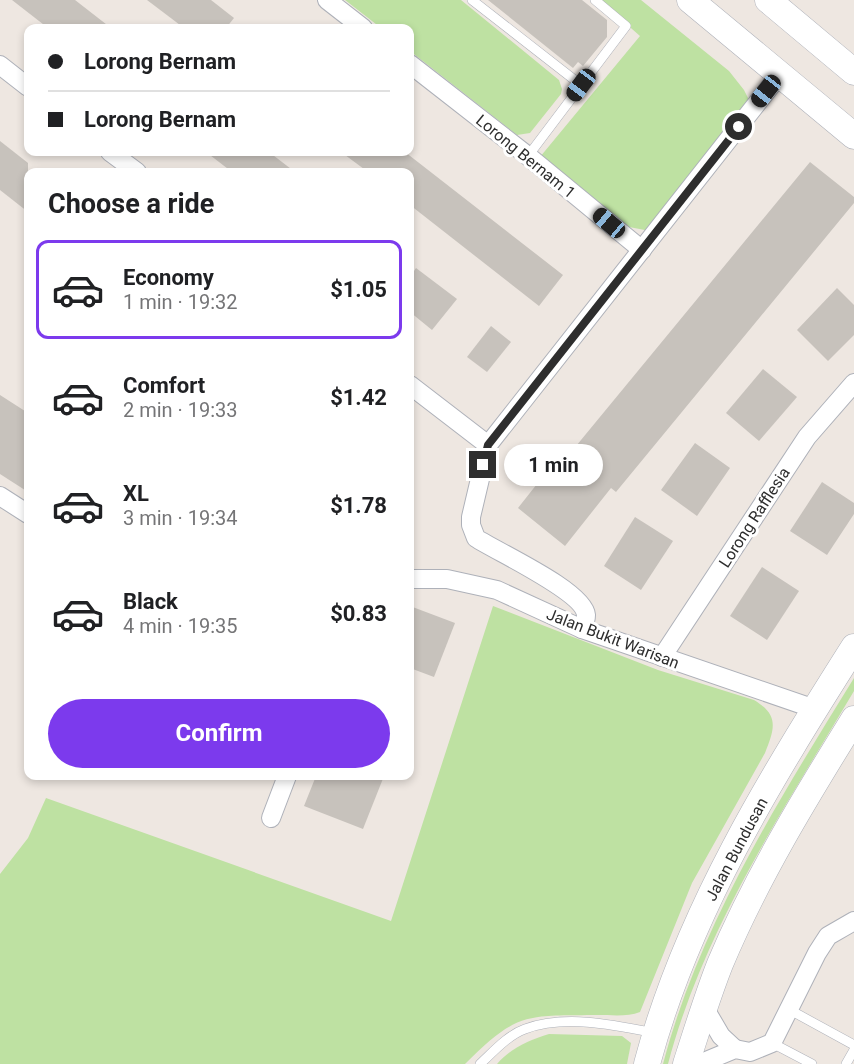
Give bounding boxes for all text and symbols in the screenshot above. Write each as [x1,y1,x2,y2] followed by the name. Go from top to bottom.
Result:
[84,49,236,74] text: Lorong Bernam
[563,65,599,105] car
[748,71,784,111] car
[84,107,236,132] text: Lorong Bernam
[472,111,579,202] street label: Lorong Bernam 1
[725,113,752,140] route start
[48,188,214,220] text: Choose a ride
[589,205,629,241] car
[51,263,105,317] icon: car
[123,265,214,290] text: Economy
[330,277,387,302] text: $1.05
[123,290,238,314] text: 1 min · 19:32
[51,371,105,425] icon: car
[123,373,205,398] text: Comfort
[330,385,387,410] text: $1.42
[123,398,238,422] text: 2 min · 19:33
[504,444,603,486] callout: 1 min
[469,451,496,478] route end
[528,453,579,477] text: 1 min
[715,464,794,571] street label: Lorong Rafflesia
[51,479,105,533] icon: car
[123,481,149,506] text: XL
[330,493,387,518] text: $1.78
[123,506,238,530] text: 3 min · 19:34
[51,587,105,641] icon: car
[123,589,178,614] text: Black
[330,601,387,626] text: $0.83
[544,604,682,673] street label: Jalan Bukit Warisan
[123,614,238,638] text: 4 min · 19:35
[48,699,390,768] button: Confirm
[701,794,772,904] street label: Jalan Bundusan

